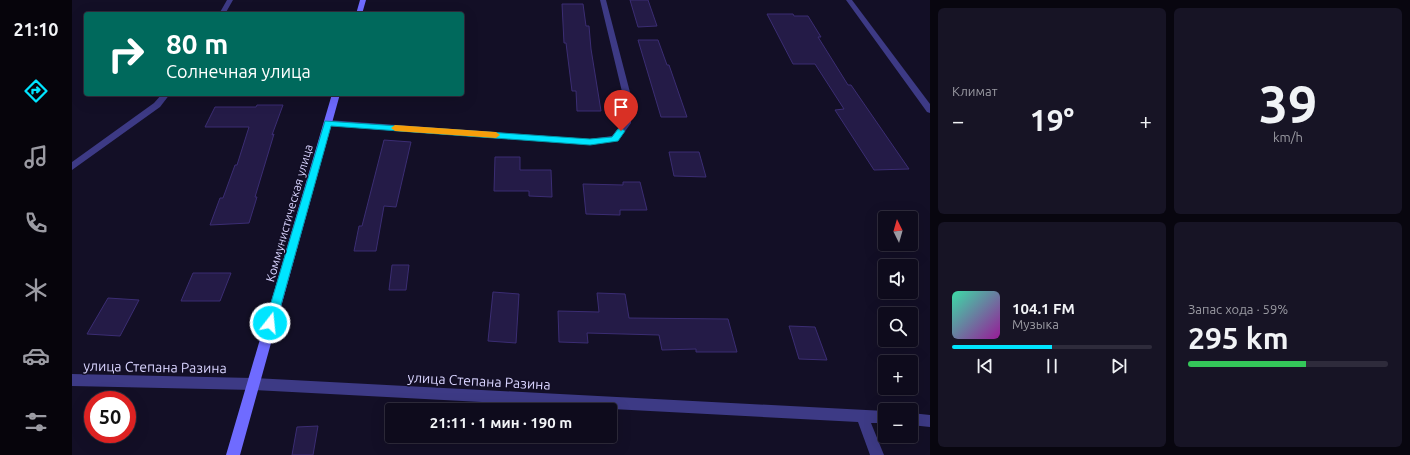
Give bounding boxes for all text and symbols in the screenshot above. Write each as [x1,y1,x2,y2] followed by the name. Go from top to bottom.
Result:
[13,19,59,39] text: 21:10
[100,28,152,80] icon: right
[166,28,228,59] text: 80 m
[166,61,311,81] text: Солнечная улица
[1259,75,1317,133] text: 39
[22,77,50,105] icon: directions
[952,84,997,98] text: Климат
[604,90,638,131] pin
[610,96,632,118] icon: arrive
[1030,103,1074,137] text: 19°
[952,108,964,133] text: −
[1140,108,1152,133] text: +
[1273,130,1303,144] text: km/h
[22,143,50,171] icon: music
[263,143,315,283] street label: Коммунистическая улица
[22,209,50,237] icon: phone
[878,211,918,251] north arrow
[878,211,918,443] map controls
[878,259,918,299] button: sound
[22,276,50,304] icon: climate
[1012,300,1075,317] text: 104.1 FM
[249,302,291,344] position arrow
[1188,302,1288,316] text: Запас хода · 59%
[878,307,918,347] button: search
[1012,317,1059,331] text: Музыка
[1188,321,1289,355] text: 295 km
[22,342,50,370] icon: car
[878,355,918,395] button: +
[974,355,996,377] icon: previous
[1041,355,1063,377] icon: pause
[1108,355,1130,377] icon: next
[83,358,227,376] street label: улица Степана Разина
[407,369,551,393] street label: улица Степана Разина
[84,391,136,443] speed limit sign: 50
[878,403,918,443] button: −
[22,408,50,436] icon: filters
[430,414,572,431] text: 21:11 · 1 мин · 190 m

